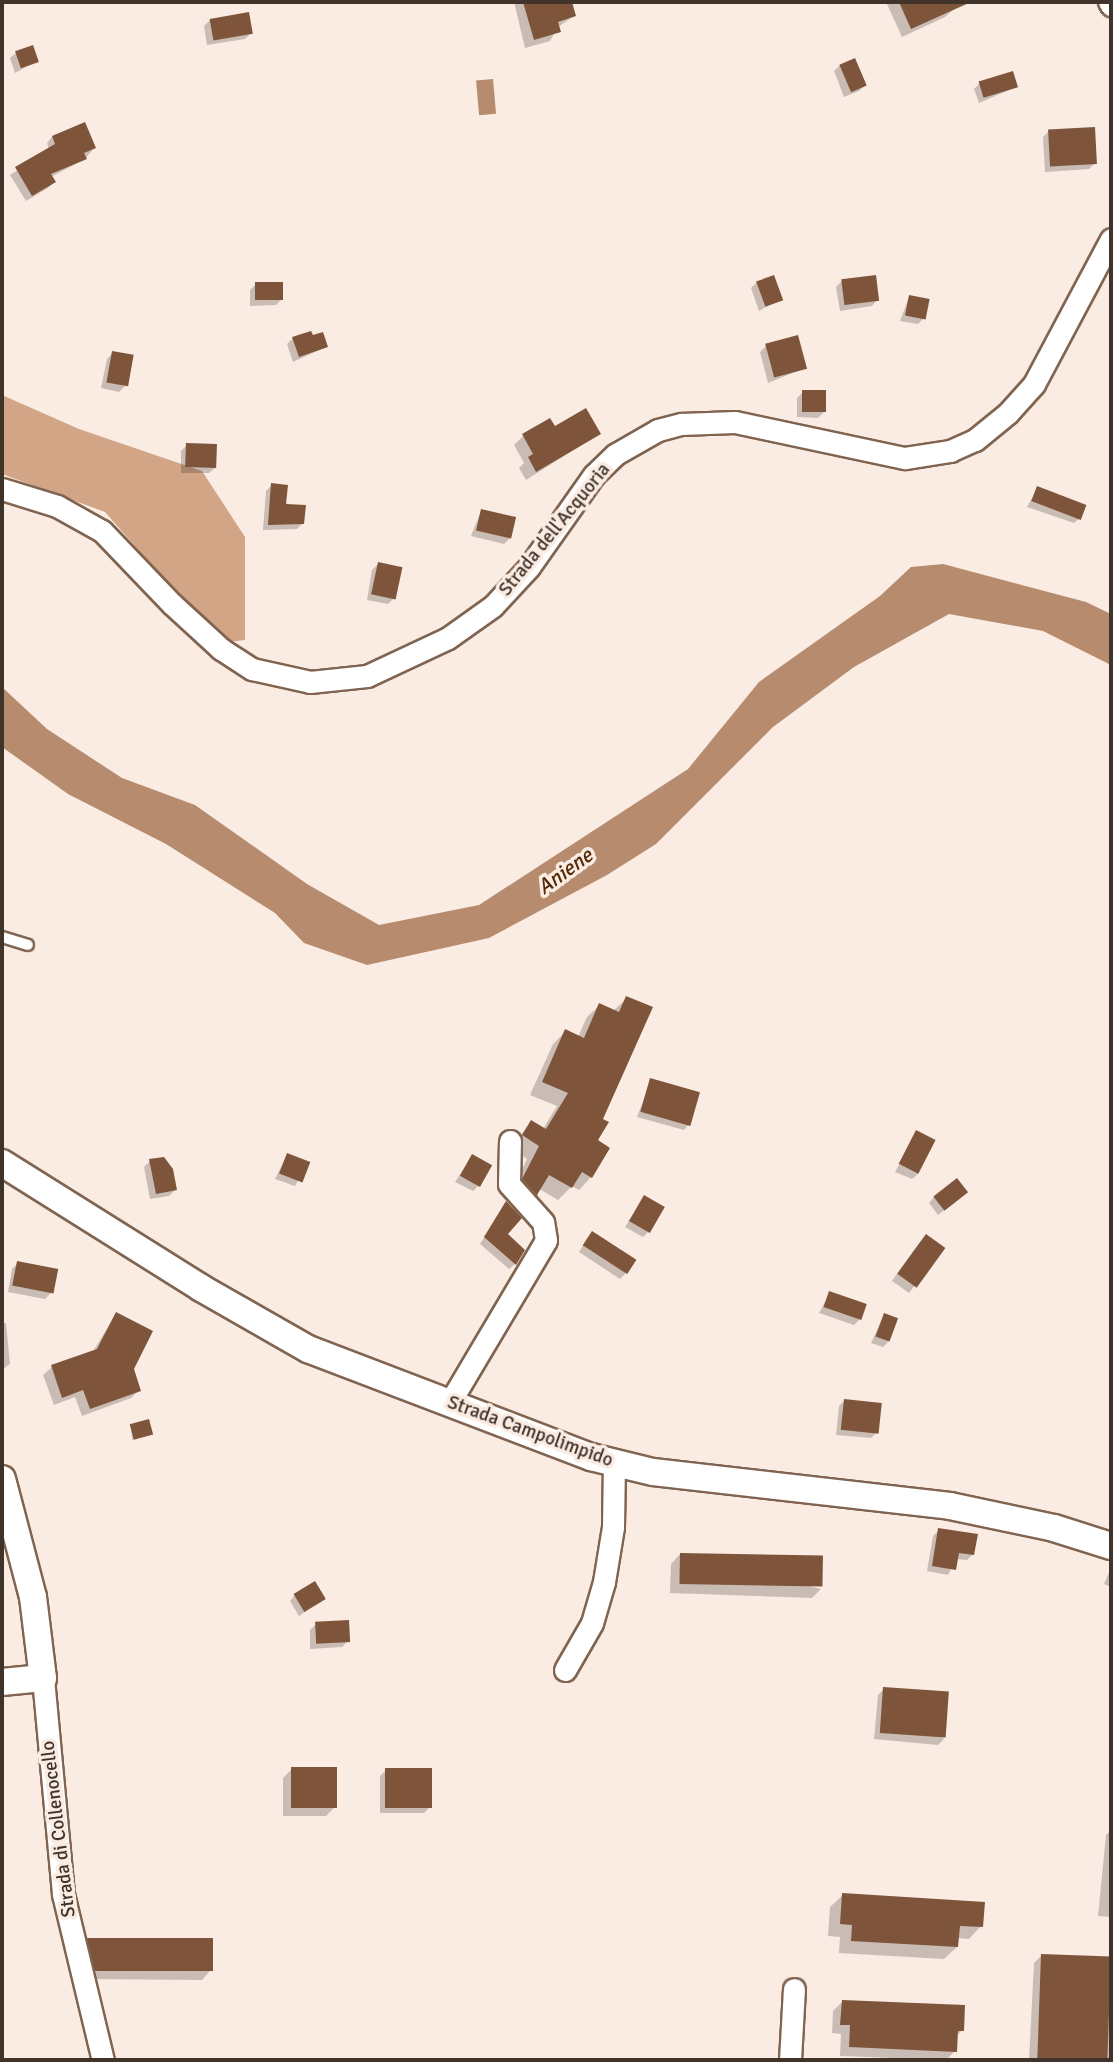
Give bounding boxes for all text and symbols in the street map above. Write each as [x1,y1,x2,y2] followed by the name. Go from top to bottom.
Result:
[494,459,616,601] street label: Strada dell'Acquoria
[532,842,598,900] water label: Aniene
[444,1391,616,1473] street label: Strada Campolimpido
[37,1739,81,1919] street label: Strada di Collenocello

